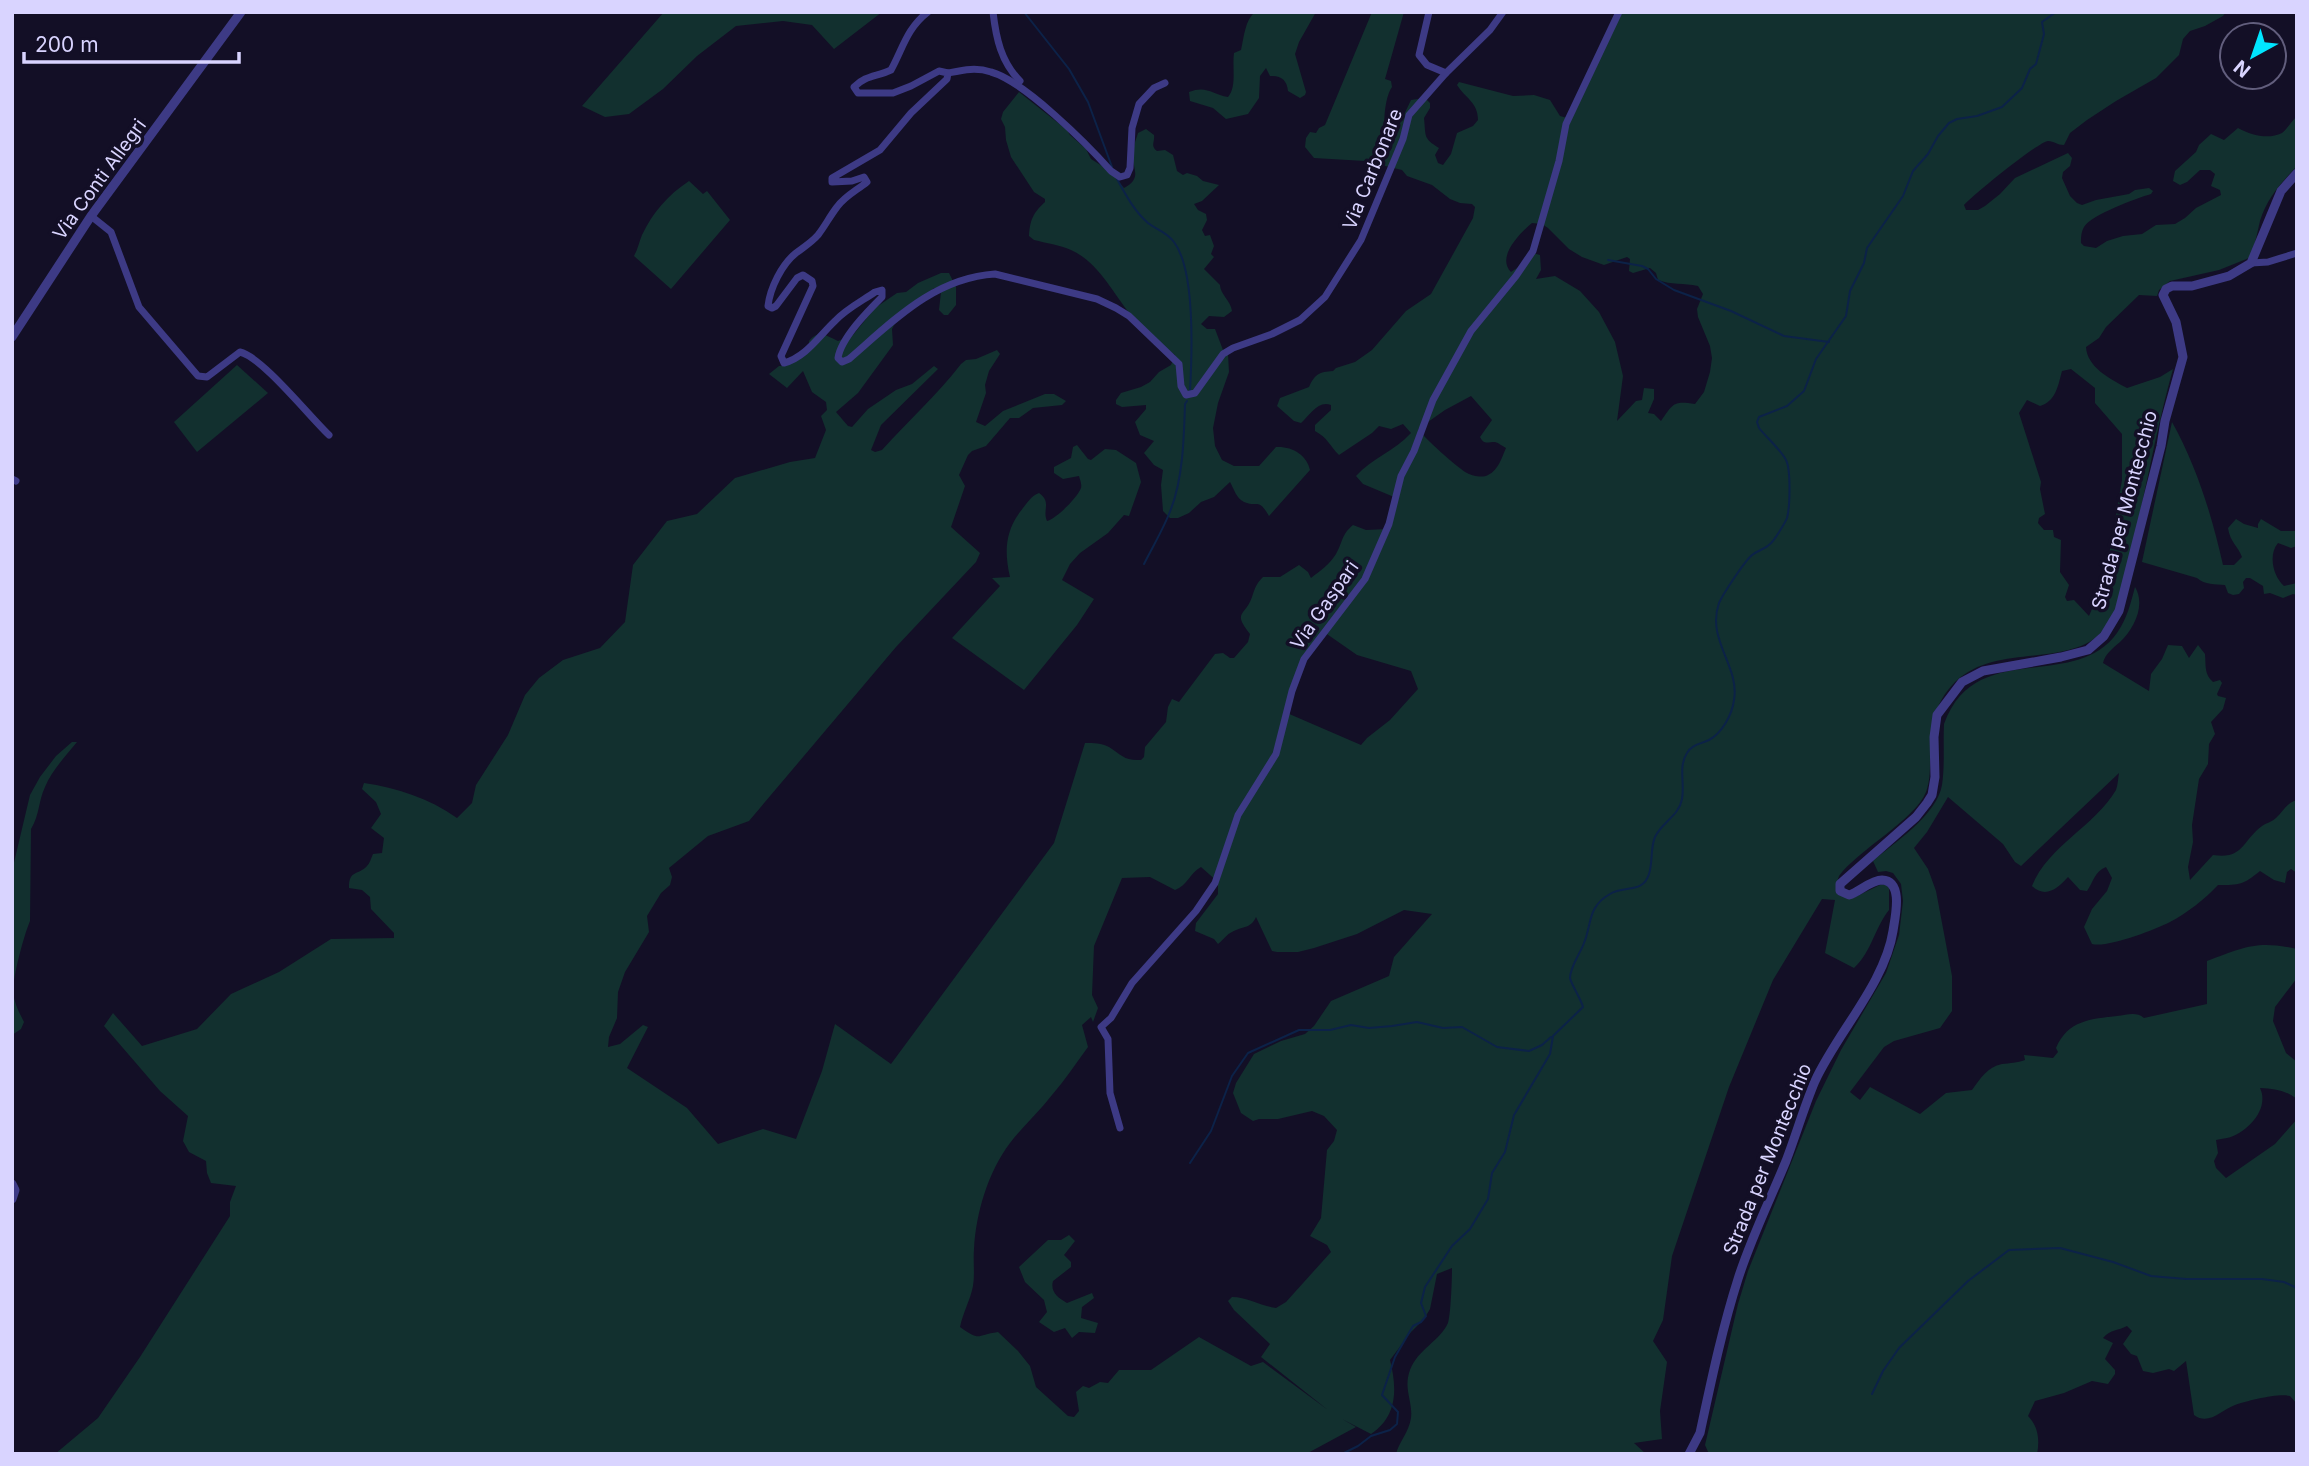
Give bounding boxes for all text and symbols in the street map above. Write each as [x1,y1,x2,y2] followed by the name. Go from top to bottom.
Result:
[24,21,240,65] scale bar
[2218,21,2288,91] north arrow
[35,32,99,57] text: 200 m
[2229,55,2255,82] text: N
[1338,105,1407,233] street label: Via Carbonare
[48,114,151,244] street label: Via Conti Allegri
[2087,408,2162,612] street label: Strada per Montecchio
[1285,556,1363,654] street label: Via Gaspari
[1718,1060,1817,1258] street label: Strada per Montecchio

